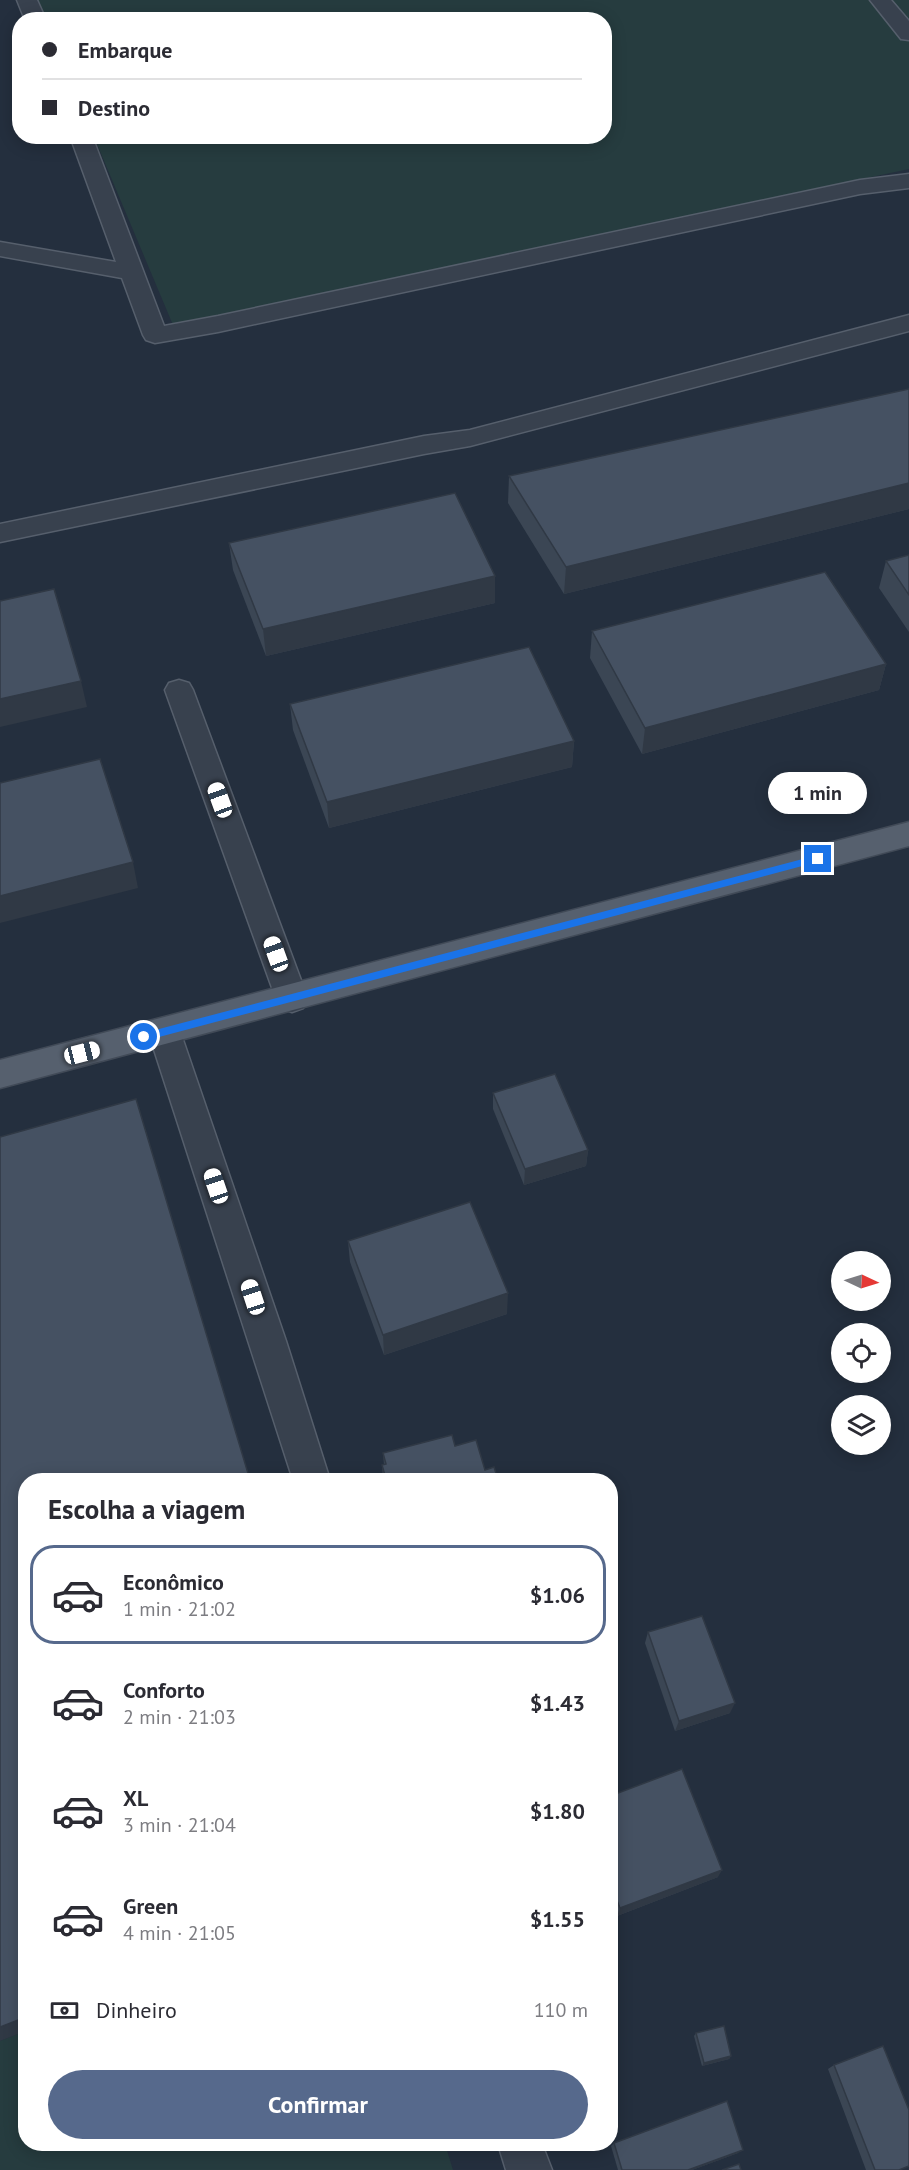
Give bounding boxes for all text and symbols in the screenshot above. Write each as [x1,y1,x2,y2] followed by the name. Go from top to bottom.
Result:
[78,36,172,64] text: Embarque
[78,94,150,122] text: Destino
[768,772,868,814] callout: 1 min
[205,780,235,820] car
[793,780,842,806] text: 1 min
[804,845,831,872] route end
[261,934,291,974] car
[130,1023,157,1050] route start
[62,1040,102,1066] car
[202,1166,230,1206] car
[831,1251,891,1311] north arrow
[831,1251,891,1455] map controls
[239,1277,267,1317] car
[831,1323,891,1383] button: locate
[831,1395,891,1455] button: layers
[48,1492,245,1526] text: Escolha a viagem
[51,1568,105,1622] icon: car
[123,1568,224,1596] text: Econômico
[530,1581,585,1609] text: $1.06
[123,1596,236,1622] text: 1 min · 21:02
[51,1676,105,1730] icon: car
[123,1676,205,1704] text: Conforto
[530,1689,585,1717] text: $1.43
[123,1704,236,1730] text: 2 min · 21:03
[51,1784,105,1838] icon: car
[123,1784,148,1812] text: XL
[530,1797,585,1825] text: $1.80
[123,1812,236,1838] text: 3 min · 21:04
[51,1892,105,1946] icon: car
[123,1892,178,1920] text: Green
[530,1905,585,1933] text: $1.55
[123,1920,236,1946] text: 4 min · 21:05
[48,1994,81,2027] icon: cash
[96,1996,177,2024] text: Dinheiro
[534,1997,588,2023] text: 110 m
[48,2070,588,2139] button: Confirmar

